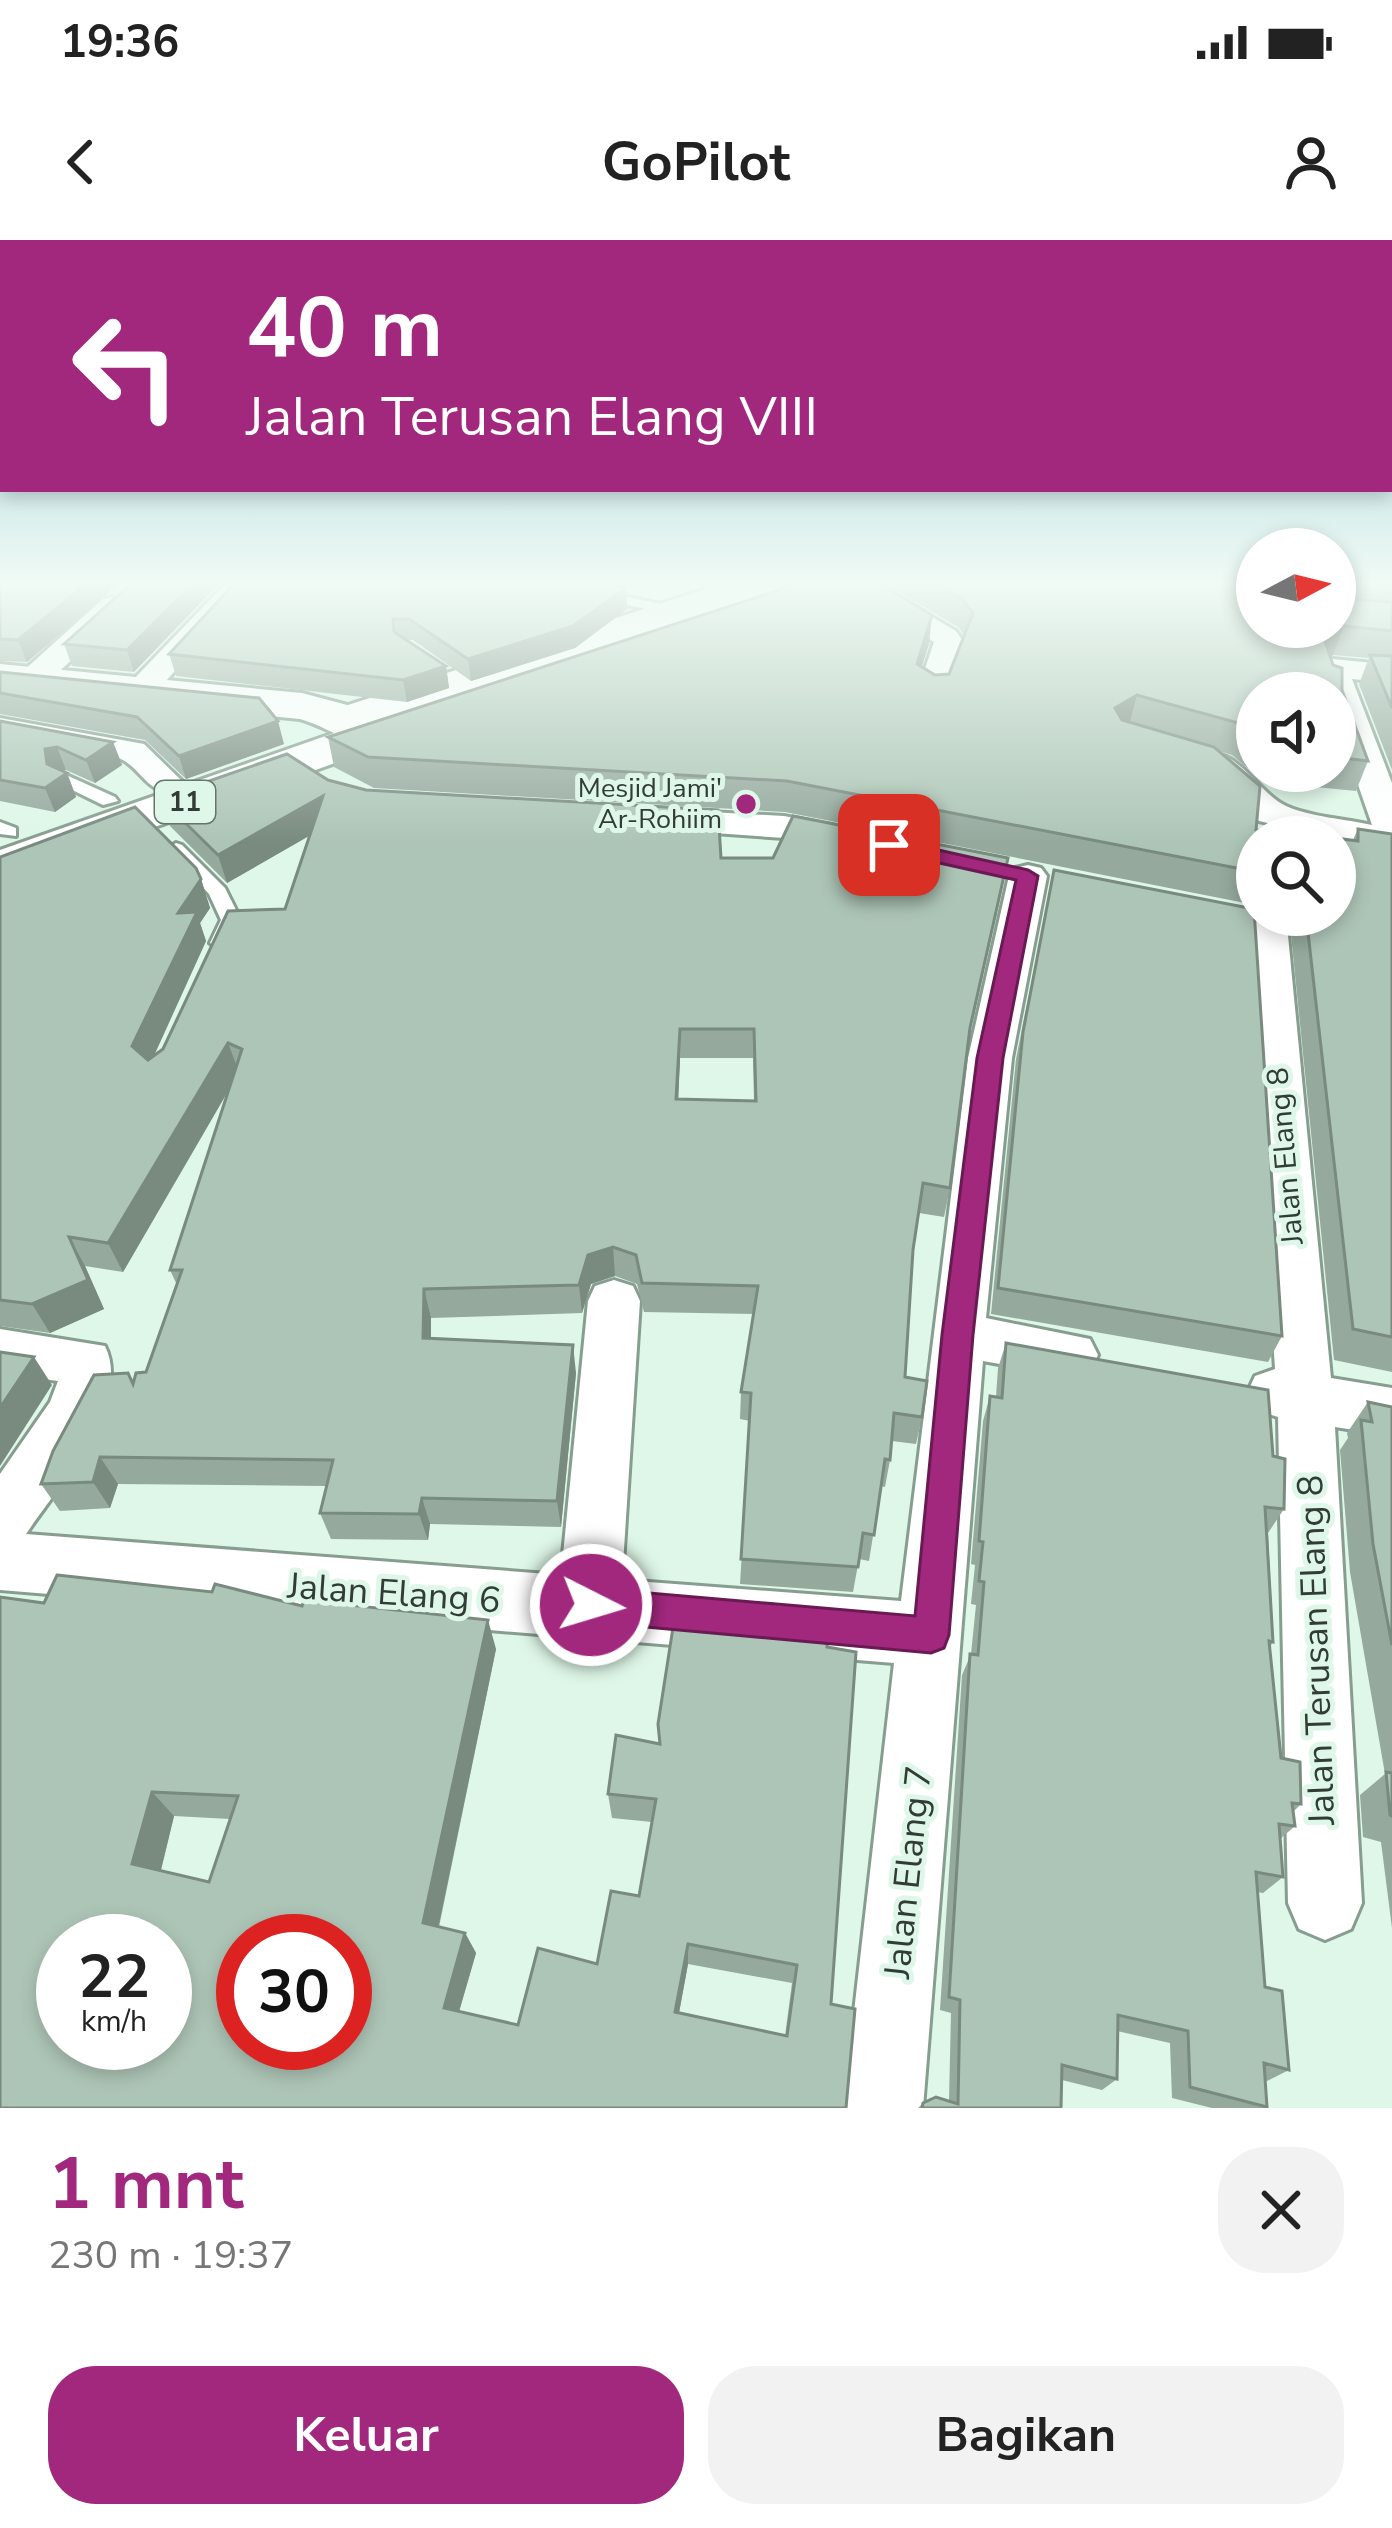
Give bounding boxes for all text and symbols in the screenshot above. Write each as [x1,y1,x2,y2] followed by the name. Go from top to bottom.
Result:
[60,12,179,73] text: 19:36
[602,125,790,199] text: GoPilot
[48,129,114,195] icon: back
[1278,129,1344,195] icon: person
[246,271,443,386] text: 40 m
[48,288,204,444] icon: left
[246,380,818,454] text: Jalan Terusan Elang VIII
[1236,528,1356,648] north arrow
[1236,528,1356,936] map controls
[1236,672,1356,792] button: sound
[578,770,722,838] place label: Mesjid Jami' Ar-Rohiim
[155,781,215,823] road number: 11
[733,791,759,817] marker: Mesjid Jami' Ar-Rohiim
[838,794,940,896] pin
[856,812,922,878] icon: arrive
[1236,816,1356,936] button: search
[1257,1066,1314,1247] street label: Jalan Elang 8
[1286,1474,1347,1827] street label: Jalan Terusan Elang 8
[528,1542,654,1668] position arrow
[285,1562,502,1625] street label: Jalan Elang 6
[873,1764,944,1982] street label: Jalan Elang 7
[216,1914,372,2070] speed limit sign: 30
[78,1936,150,2018] text: 22
[81,2001,147,2042] text: km/h
[48,2135,244,2233] text: 1 mnt
[1218,2147,1344,2273] button: close
[48,2229,293,2282] text: 230 m · 19:37
[48,2366,684,2504] button: Keluar
[708,2366,1344,2504] button: Bagikan

